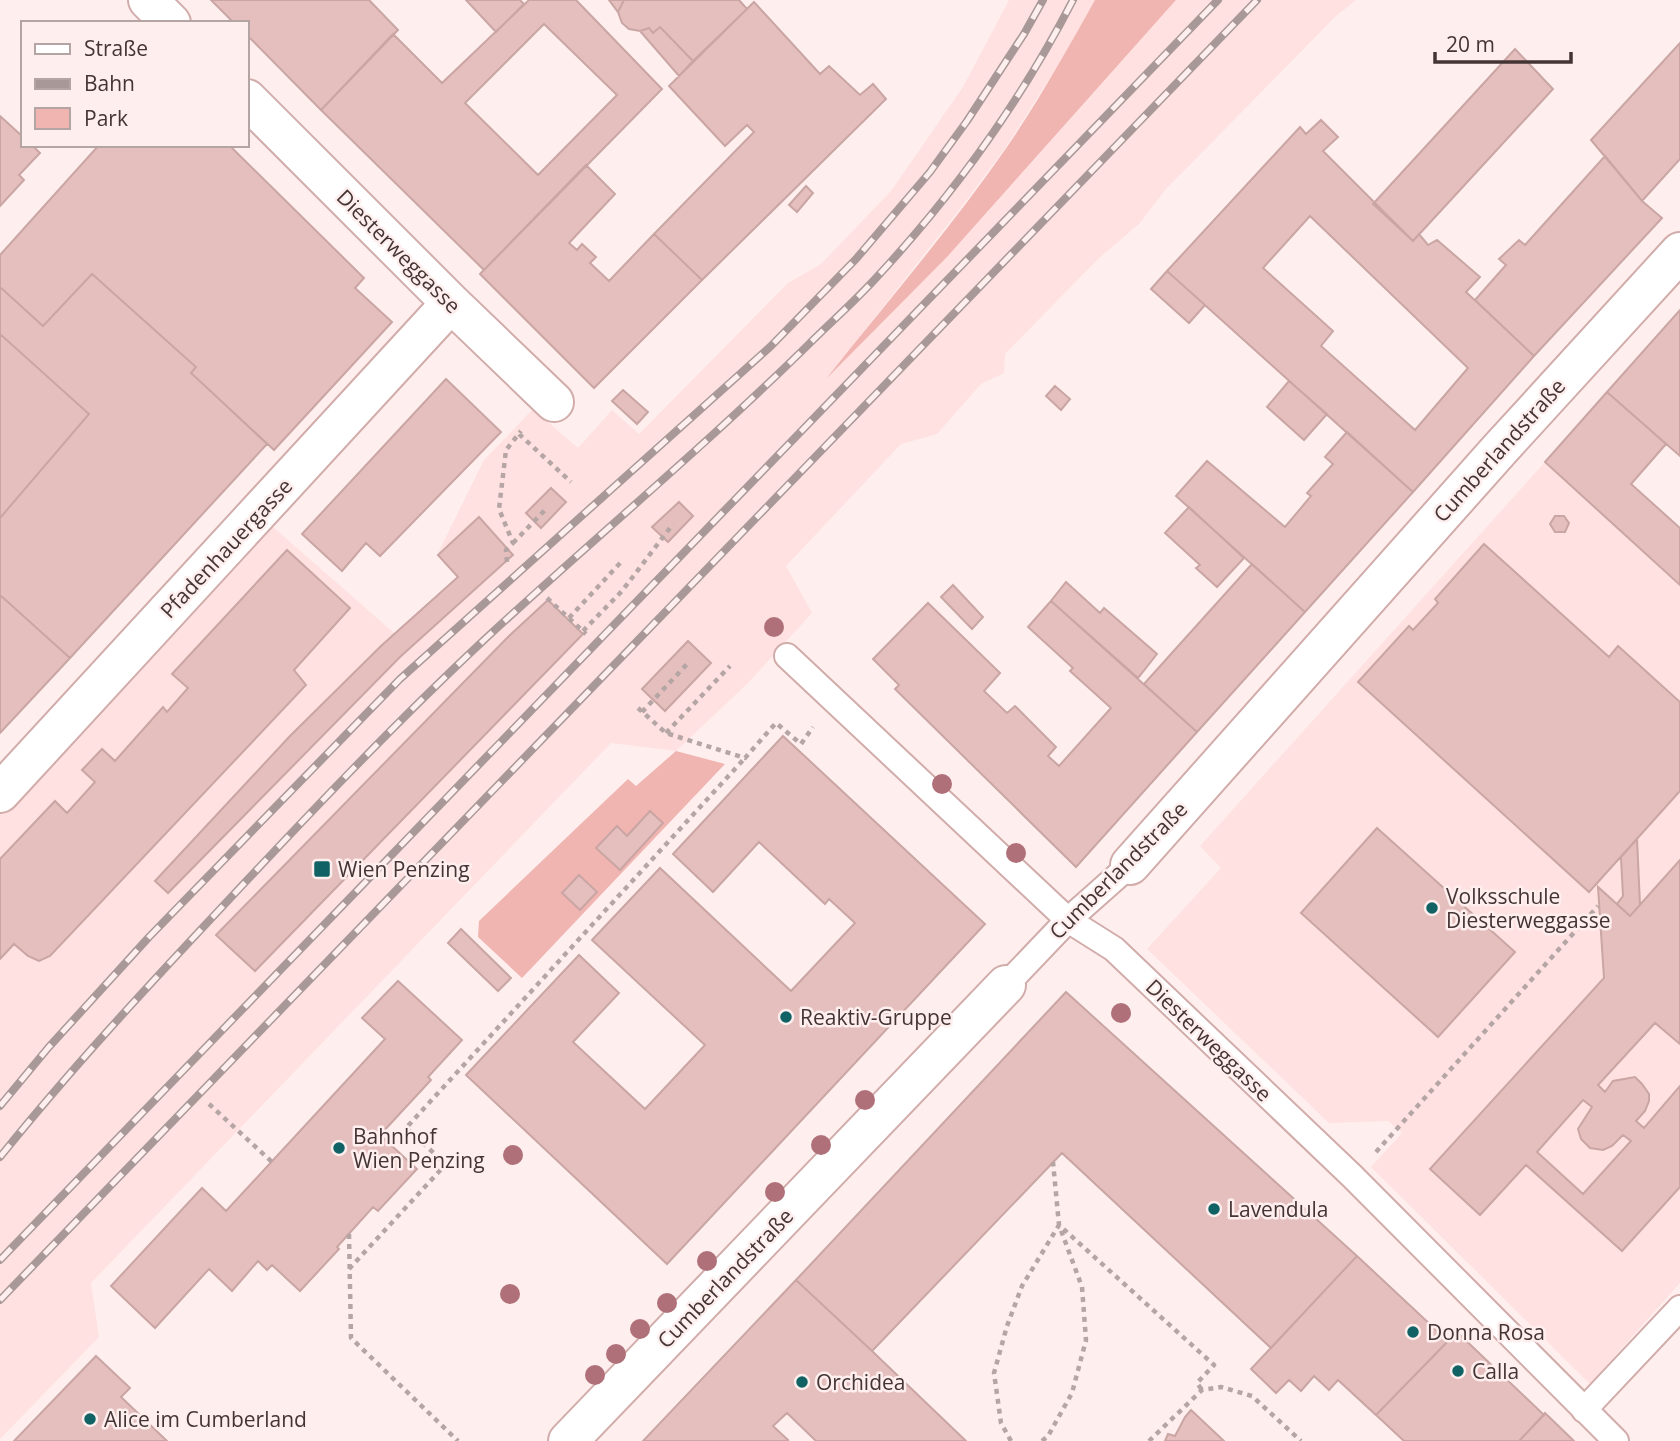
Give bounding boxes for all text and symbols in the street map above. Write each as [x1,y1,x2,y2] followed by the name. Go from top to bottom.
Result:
[21,21,248,147] legend
[1435,21,1572,65] scale bar
[1446,30,1495,58] text: 20 m
[84,34,148,62] text: Straße
[84,69,135,97] text: Bahn
[84,104,128,132] text: Park
[331,183,467,319] street label: Diesterweggasse
[1427,372,1571,528] street label: Cumberlandstraße
[154,472,298,624] street label: Pfadenhauergasse
[1043,795,1193,945] street label: Cumberlandstraße
[338,855,470,883] place label: Wien Penzing
[312,859,332,879] marker: Wien Penzing
[1446,882,1611,934] place label: Volksschule Diesterweggasse
[1424,900,1440,916] marker: Volksschule Diesterweggasse
[1140,973,1278,1107] street label: Diesterweggasse
[800,1003,952,1031] place label: Reaktiv-Gruppe
[778,1009,794,1025] marker: Reaktiv-Gruppe
[353,1122,485,1174] place label: Bahnhof Wien Penzing
[331,1140,347,1156] marker: Bahnhof Wien Penzing
[1228,1195,1329,1223] place label: Lavendula
[1206,1201,1222,1217] marker: Lavendula
[651,1202,799,1354] street label: Cumberlandstraße
[1427,1318,1545,1346] place label: Donna Rosa
[1405,1324,1421,1340] marker: Donna Rosa
[1472,1357,1519,1385] place label: Calla
[1450,1363,1466,1379] marker: Calla
[816,1368,905,1396] place label: Orchidea
[794,1374,810,1390] marker: Orchidea
[104,1405,307,1433] place label: Alice im Cumberland
[82,1411,98,1427] marker: Alice im Cumberland

